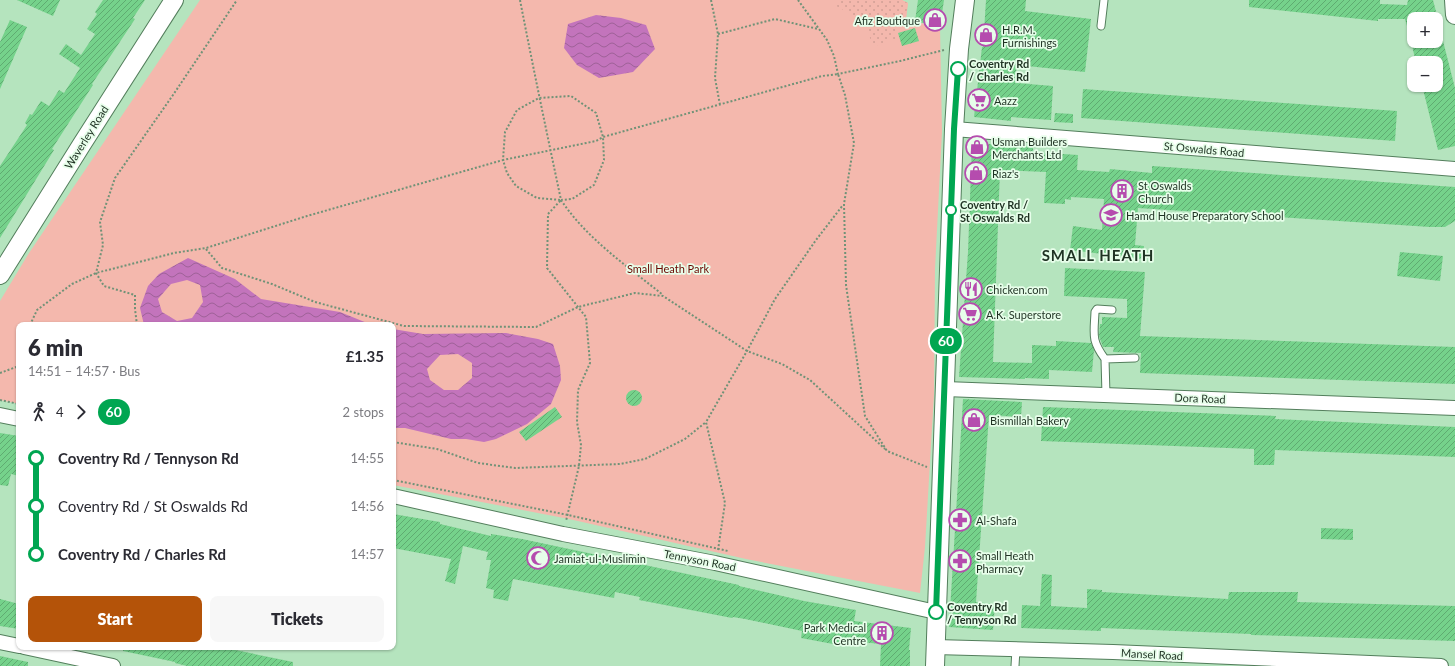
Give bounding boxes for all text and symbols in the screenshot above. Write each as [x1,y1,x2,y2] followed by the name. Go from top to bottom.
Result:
[922,7,948,33] shop icon: Afiz Boutique
[1407,12,1443,92] map controls
[1407,12,1443,48] button: +
[854,14,920,27] place label: Afiz Boutique
[973,22,999,48] shop icon: H.R.M. Furnishings
[1002,23,1057,49] place label: H.R.M. Furnishings
[1407,56,1443,92] button: −
[969,57,1029,83] place label: Coventry Rd / Charles Rd
[950,61,966,77] marker: Coventry Rd / Charles Rd
[966,87,992,113] supermarket icon: Aazz
[994,94,1017,107] place label: Aazz
[61,103,111,171] street label: Waverley Road
[964,134,990,160] shop icon: Usman Builders Merchants Ltd
[992,135,1067,161] place label: Usman Builders Merchants Ltd
[1163,139,1245,159] street label: St Oswalds Road
[963,160,989,186] shop icon: Riaz's
[992,167,1019,180] place label: Riaz's
[1109,178,1135,204] building icon: St Oswalds Church
[1138,179,1192,205] place label: St Oswalds Church
[960,198,1030,224] place label: Coventry Rd / St Oswalds Rd
[1098,202,1124,228] school or university icon: Hamd House Preparatory School
[945,204,957,216] marker: Coventry Rd / St Oswalds Rd
[1126,209,1284,222] place label: Hamd House Preparatory School
[1042,246,1154,264] district label: SMALL HEATH
[627,262,709,275] park label: Small Heath Park
[958,276,984,302] restaurant icon: Chicken.com
[986,283,1048,296] place label: Chicken.com
[957,301,983,327] supermarket icon: A.K. Superstore
[986,308,1061,321] place label: A.K. Superstore
[928,328,964,354] line badge: 60
[938,332,954,349] text: 60
[28,334,83,361] text: 6 min
[346,347,384,365] text: £1.35
[28,363,140,379] text: 14:51 – 14:57 · Bus
[1174,391,1226,405] street label: Dora Road
[28,401,50,423] icon: walk
[70,401,92,423] icon: forward
[106,403,122,420] text: 60
[56,404,64,420] text: 4
[343,404,384,420] text: 2 stops
[961,407,987,433] shop icon: Bismillah Bakery
[990,414,1069,427] place label: Bismillah Bakery
[58,449,239,467] text: Coventry Rd / Tennyson Rd
[351,450,384,466] text: 14:55
[58,497,248,515] text: Coventry Rd / St Oswalds Rd
[351,498,384,514] text: 14:56
[947,507,973,533] pharmacy icon: Al-Shafa
[976,514,1017,527] place label: Al-Shafa
[58,545,226,563] text: Coventry Rd / Charles Rd
[525,545,551,571] mosque icon: Jamiat-ul-Muslimin
[351,546,384,562] text: 14:57
[663,547,737,573] street label: Tennyson Road
[947,548,973,574] pharmacy icon: Small Heath Pharmacy
[976,549,1034,575] place label: Small Heath Pharmacy
[554,552,646,565] place label: Jamiat-ul-Muslimin
[28,596,202,642] button: Start
[210,596,384,642] button: Tickets
[947,600,1017,626] place label: Coventry Rd / Tennyson Rd
[928,604,944,620] marker: Coventry Rd / Tennyson Rd
[869,620,895,646] building icon: Park Medical Centre
[804,621,866,647] place label: Park Medical Centre
[1121,646,1183,662] street label: Mansel Road

